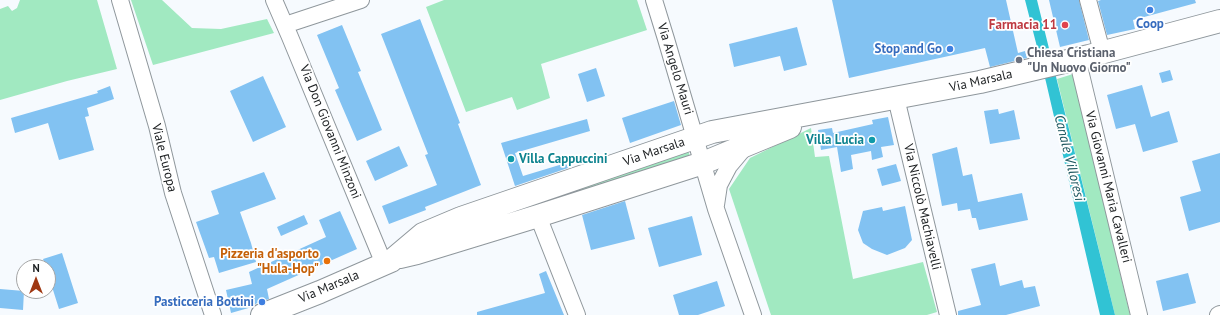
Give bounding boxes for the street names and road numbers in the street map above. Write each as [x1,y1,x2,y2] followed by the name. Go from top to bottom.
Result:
[654,21,696,117] street label: Via Angelo Mauri
[296,63,364,201] street label: Via Don Giovanni Minzoni
[948,66,1014,96] street label: Via Marsala
[1082,109,1134,265] street label: Via Giovanni Maria Cavalleri
[148,122,180,194] street label: Viale Europa
[621,134,687,170] street label: Via Marsala
[900,143,944,271] street label: Via Niccolò Machiavelli
[296,267,362,307] street label: Via Marsala

